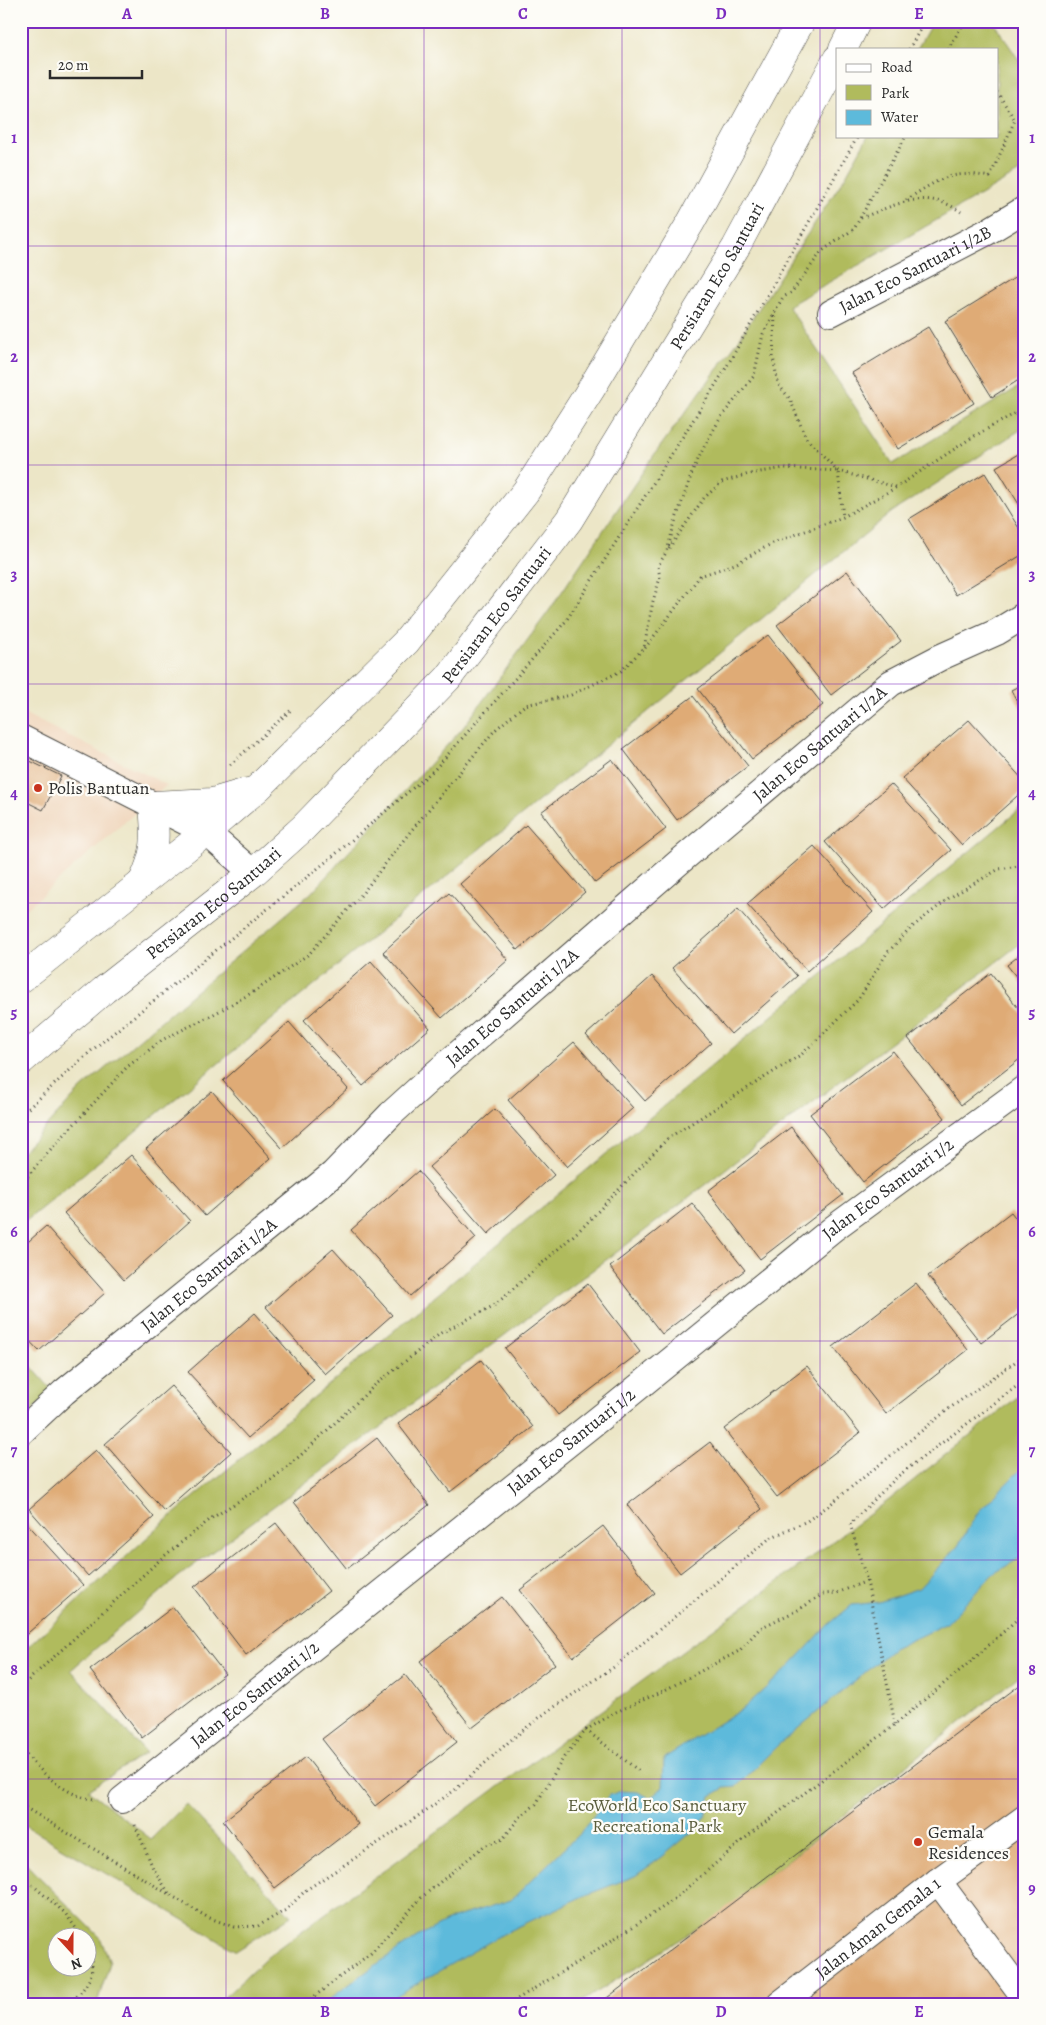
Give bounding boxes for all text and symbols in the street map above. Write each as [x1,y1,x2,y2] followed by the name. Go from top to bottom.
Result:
[121,3,133,25] text: A
[320,3,330,25] text: B
[518,3,528,25] text: C
[715,3,727,25] text: D
[914,3,924,25] text: E
[50,48,142,80] scale bar
[836,48,998,138] legend
[58,55,89,75] text: 20 m
[881,57,913,77] text: Road
[881,83,910,103] text: Park
[880,107,918,127] text: Water
[11,127,17,149] text: 1
[1029,127,1035,149] text: 1
[664,198,770,354] street label: Persiaran Eco Santuari
[835,220,996,319] street label: Jalan Eco Santuari 1/2B
[10,346,18,368] text: 2
[1028,346,1036,368] text: 2
[436,541,557,689] street label: Persiaran Eco Santuari
[11,564,18,586] text: 3
[1029,564,1036,586] text: 3
[747,680,892,807] street label: Jalan Eco Santuari 1/2A
[48,776,149,800] place label: Polis Bantuan
[32,782,44,794] marker: Polis Bantuan
[10,783,18,805] text: 4
[1028,783,1036,805] text: 4
[141,841,286,965] street label: Persiaran Eco Santuari
[441,942,584,1071] street label: Jalan Eco Santuari 1/2A
[11,1002,18,1024] text: 5
[1029,1002,1036,1024] text: 5
[817,1132,959,1245] street label: Jalan Eco Santuari 1/2
[136,1212,282,1337] street label: Jalan Eco Santuari 1/2A
[10,1221,18,1243] text: 6
[1028,1221,1036,1243] text: 6
[502,1382,641,1500] street label: Jalan Eco Santuari 1/2
[11,1440,18,1462] text: 7
[1029,1440,1036,1462] text: 7
[186,1635,324,1753] street label: Jalan Eco Santuari 1/2
[10,1659,18,1681] text: 8
[1028,1659,1036,1681] text: 8
[568,1793,747,1838] park label: EcoWorld Eco Sanctuary Recreational Park
[928,1820,1009,1865] place label: Gemala Residences
[912,1836,924,1848] marker: Gemala Residences
[810,1871,945,1984] street label: Jalan Aman Gemala 1
[10,1878,18,1900] text: 9
[1028,1878,1036,1900] text: 9
[48,1928,98,1978] north arrow
[68,1953,85,1974] text: N
[121,2001,133,2023] text: A
[320,2001,330,2023] text: B
[518,2001,528,2023] text: C
[715,2001,727,2023] text: D
[914,2001,924,2023] text: E

